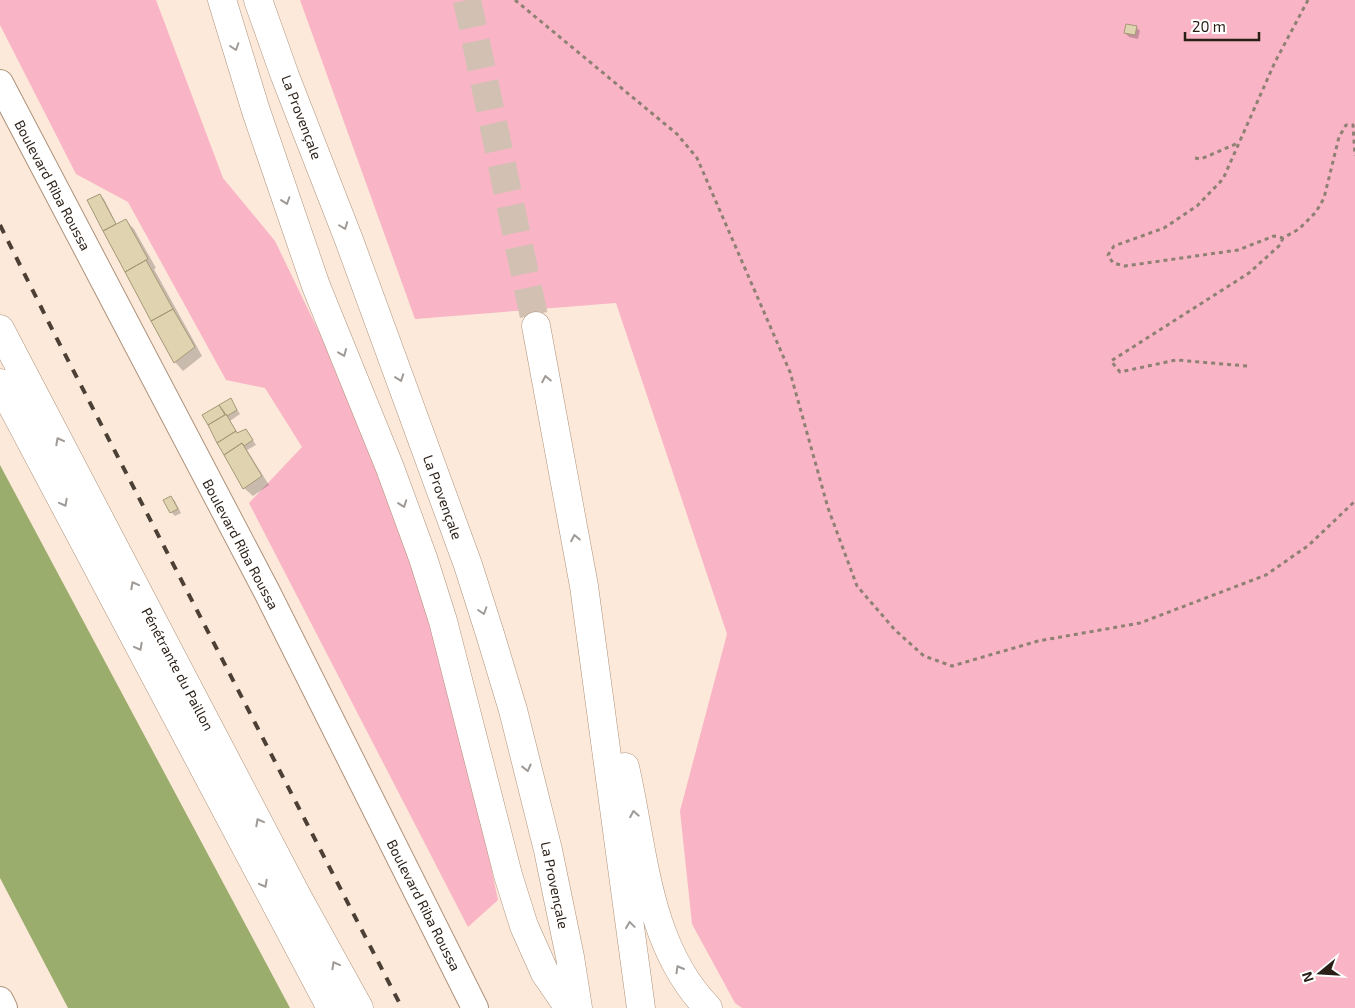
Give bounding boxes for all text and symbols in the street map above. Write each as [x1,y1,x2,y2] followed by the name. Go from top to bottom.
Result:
[1185,10,1259,42] scale bar
[1192,17,1226,35] text: 20 m
[230,42,240,51] one-way arrow
[277,73,326,162] street label: La Provençale
[11,117,95,253] street label: Boulevard Riba Roussa
[280,197,290,205] one-way arrow
[338,221,348,229] one-way arrow
[337,349,347,357] one-way arrow
[394,373,404,382] one-way arrow
[541,374,551,383] one-way arrow
[55,437,65,446] one-way arrow
[419,452,466,542] street label: La Provençale
[199,476,283,612] street label: Boulevard Riba Roussa
[58,498,68,507] one-way arrow
[397,500,407,508] one-way arrow
[571,534,581,543] one-way arrow
[131,581,141,590] one-way arrow
[138,605,218,733] street label: Pénétrante du Paillon
[477,607,487,615] one-way arrow
[133,642,143,651] one-way arrow
[521,763,532,772] one-way arrow
[629,809,640,818] one-way arrow
[255,818,265,827] one-way arrow
[383,836,465,974] street label: Boulevard Riba Roussa
[536,840,573,930] street label: La Provençale
[258,879,268,888] one-way arrow
[625,921,635,929] one-way arrow
[1295,948,1345,998] north arrow
[332,962,342,971] one-way arrow
[676,965,686,974] one-way arrow
[1298,970,1317,985] text: N

